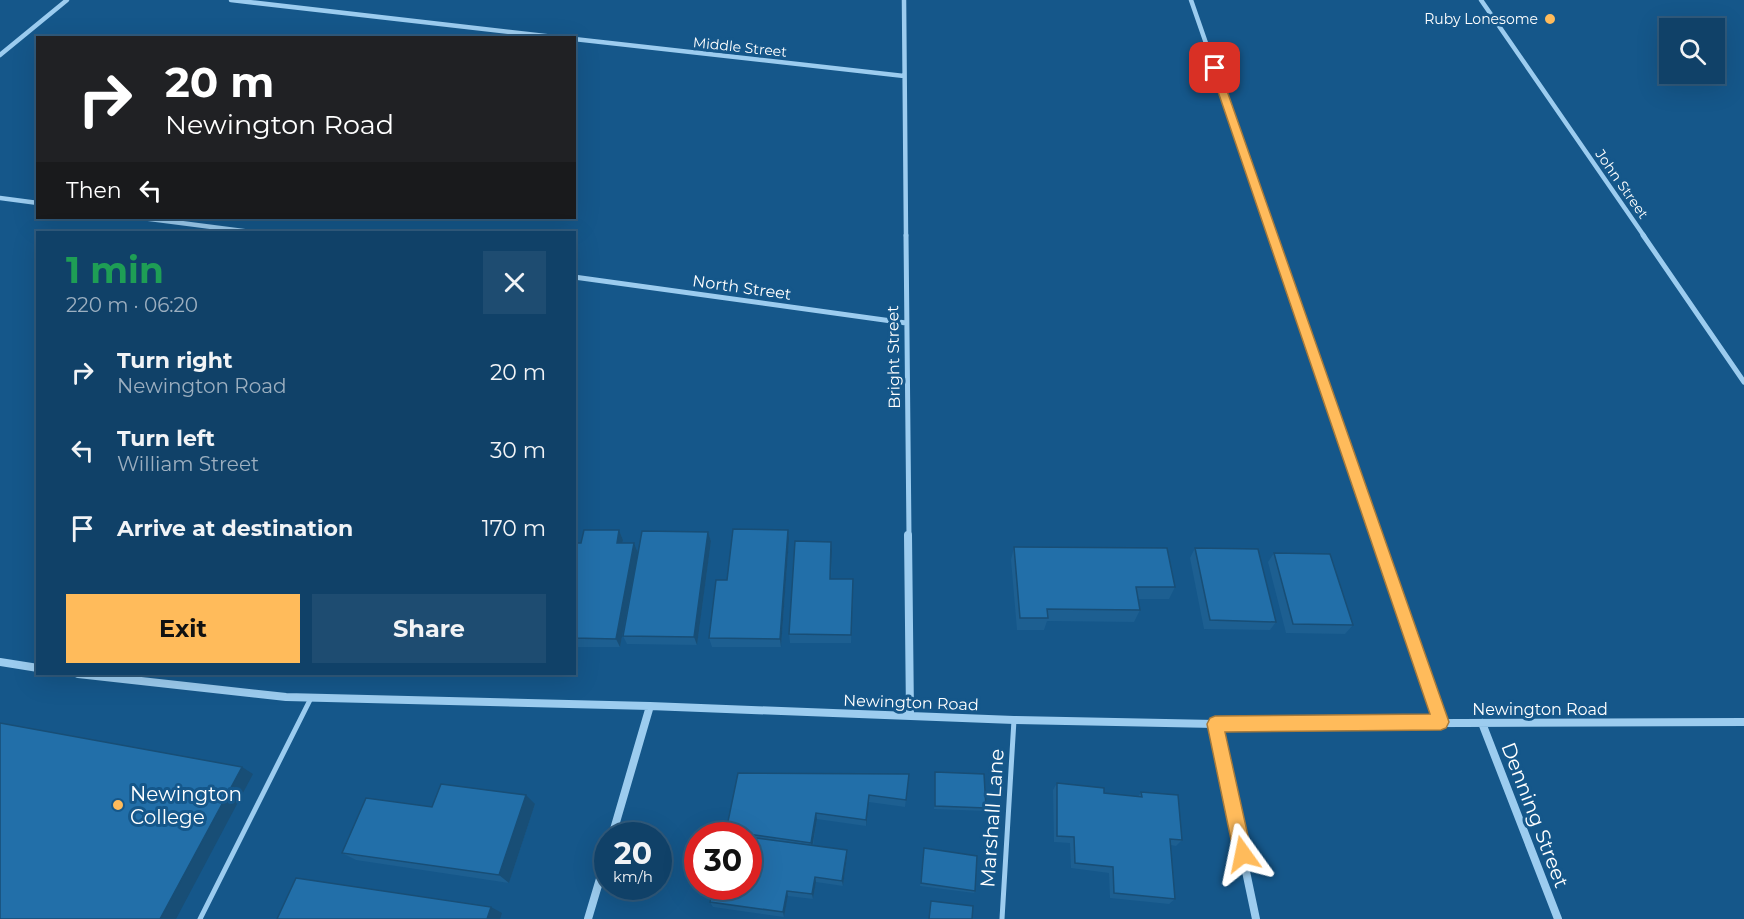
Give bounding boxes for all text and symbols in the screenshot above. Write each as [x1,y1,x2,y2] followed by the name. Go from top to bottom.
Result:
[1424,10,1538,28] place label: Ruby Lonesome
[1543,12,1557,26] marker: Ruby Lonesome
[1659,18,1725,84] map controls
[1659,18,1725,84] button: search
[692,33,788,61] street label: Middle Street
[1189,42,1240,93] pin
[1198,51,1231,84] icon: arrive
[165,56,274,108] text: 20 m
[66,60,144,138] icon: right
[165,108,394,141] text: Newington Road
[1591,145,1653,222] street label: John Street
[134,174,167,207] icon: left
[66,177,122,204] text: Then
[66,248,164,292] text: 1 min
[483,251,546,314] button: close
[691,271,793,304] street label: North Street
[66,293,198,317] text: 220 m · 06:20
[883,305,904,409] street label: Bright Street
[117,347,232,374] text: Turn right
[66,356,99,389] icon: right
[490,359,546,386] text: 20 m
[117,374,287,398] text: Newington Road
[117,425,215,452] text: Turn left
[66,434,99,467] icon: left
[490,437,546,464] text: 30 m
[117,452,259,476] text: William Street
[66,512,99,545] icon: arrive
[117,515,353,542] text: Arrive at destination
[482,515,546,542] text: 170 m
[66,594,300,663] button: Exit
[312,594,546,663] button: Share
[843,691,979,714] street label: Newington Road
[1472,700,1608,719] street label: Newington Road
[1496,739,1574,891] street label: Denning Street
[975,748,1009,888] street label: Marshall Lane
[130,782,242,829] place label: Newington College
[111,798,125,812] marker: Newington College
[684,822,762,900] speed limit sign: 30
[1211,822,1275,886] position arrow
[614,835,652,872] text: 20
[613,867,653,886] text: km/h

